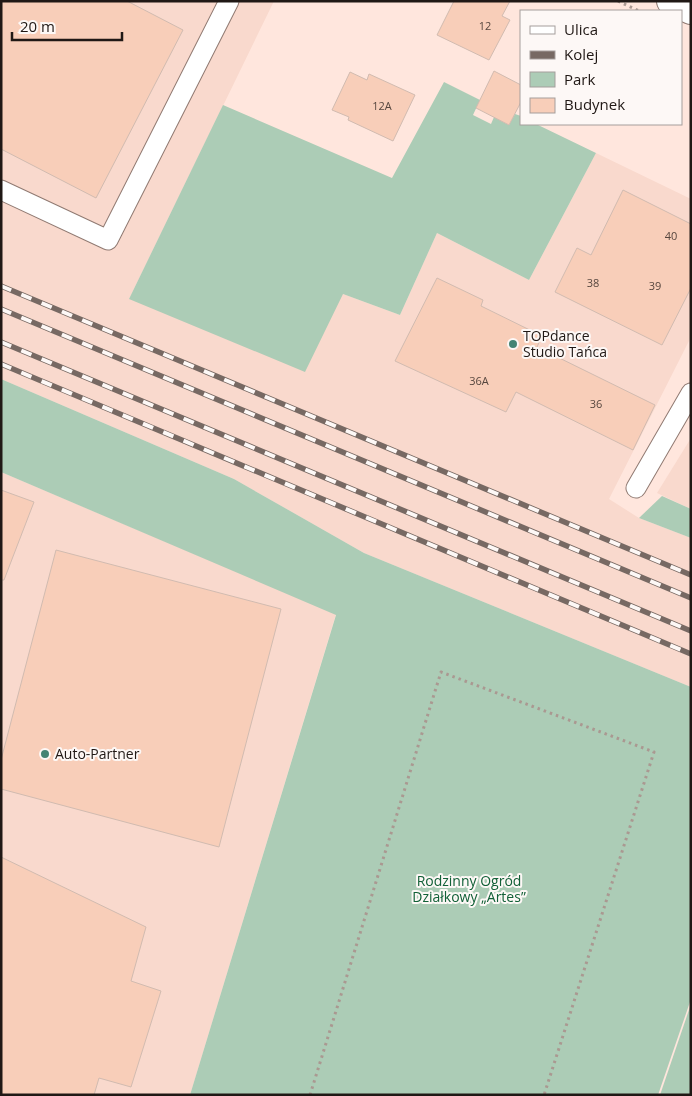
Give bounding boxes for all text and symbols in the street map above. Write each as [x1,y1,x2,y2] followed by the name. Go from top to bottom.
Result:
[12,10,122,42] scale bar
[520,10,682,125] legend
[20,16,55,36] text: 20 m
[479,18,491,33] house number: 12
[564,19,598,39] text: Ulica
[564,44,598,64] text: Kolej
[564,69,595,89] text: Park
[564,94,625,114] text: Budynek
[372,98,392,113] house number: 12A
[665,228,677,243] house number: 40
[587,275,599,290] house number: 38
[649,278,661,293] house number: 39
[523,326,607,361] place label: TOPdance Studio Tańca
[507,338,519,350] marker: TOPdance Studio Tańca
[469,373,489,388] house number: 36A
[590,396,602,411] house number: 36
[55,744,140,763] place label: Auto-Partner
[39,748,51,760] marker: Auto-Partner
[412,871,526,906] park label: Rodzinny Ogród Działkowy „Artes”

